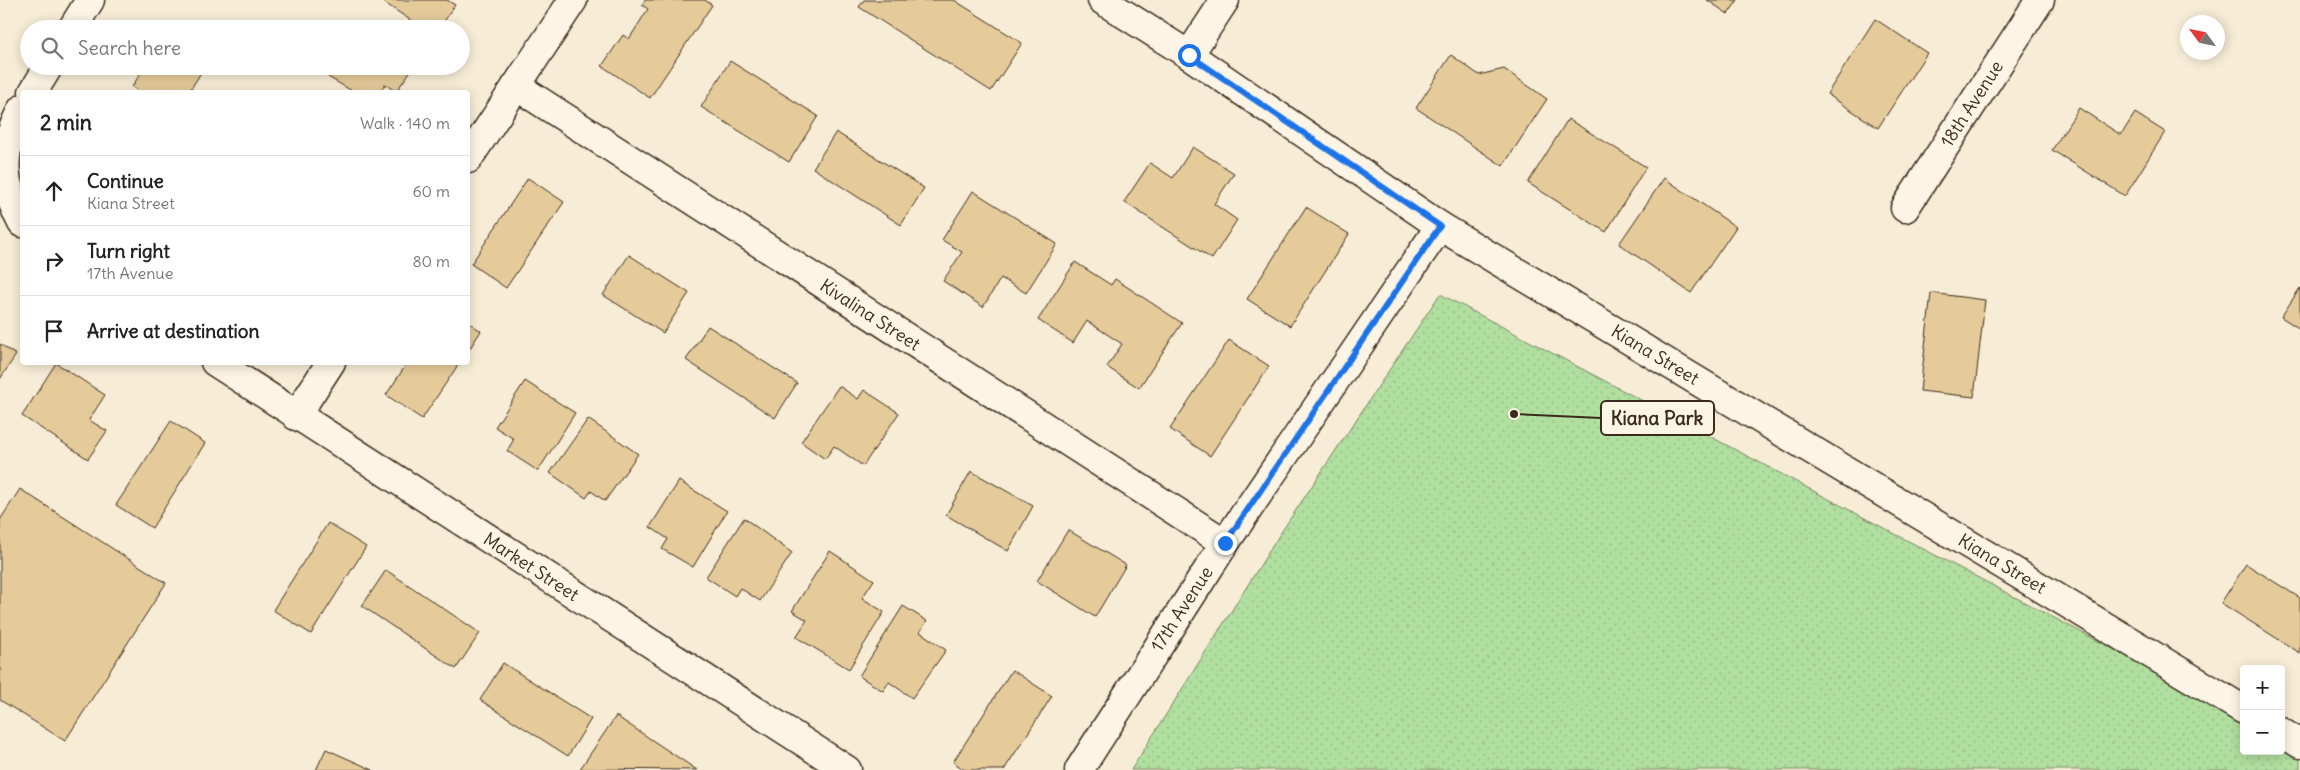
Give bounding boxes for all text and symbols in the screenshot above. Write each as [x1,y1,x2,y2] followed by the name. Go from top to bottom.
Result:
[2180,15,2225,60] north arrow
[20,20,470,75] search box
[38,34,66,62] icon: search
[78,36,181,60] text: Search here
[1178,44,1201,67] route start
[1935,56,2008,151] street label: 18th Avenue
[40,109,92,136] text: 2 min
[360,113,450,133] text: Walk · 140 m
[87,169,164,193] text: Continue
[40,177,68,205] icon: ahead
[412,181,450,201] text: 60 m
[87,193,175,213] text: Kiana Street
[87,239,170,263] text: Turn right
[40,247,68,275] icon: right
[412,251,450,271] text: 80 m
[87,263,173,283] text: 17th Avenue
[816,274,925,356] street label: Kivalina Street
[40,317,68,345] icon: arrive
[87,319,260,343] text: Arrive at destination
[1607,319,1703,390] street label: Kiana Street
[1601,401,1714,435] callout: Kiana Park
[1611,406,1704,430] text: Kiana Park
[479,527,583,606] street label: Market Street
[1954,528,2050,599] street label: Kiana Street
[1214,532,1237,555] route end
[1146,562,1218,656] street label: 17th Avenue
[2240,665,2285,755] map controls
[2240,665,2285,710] button: +
[2240,710,2285,755] button: −

